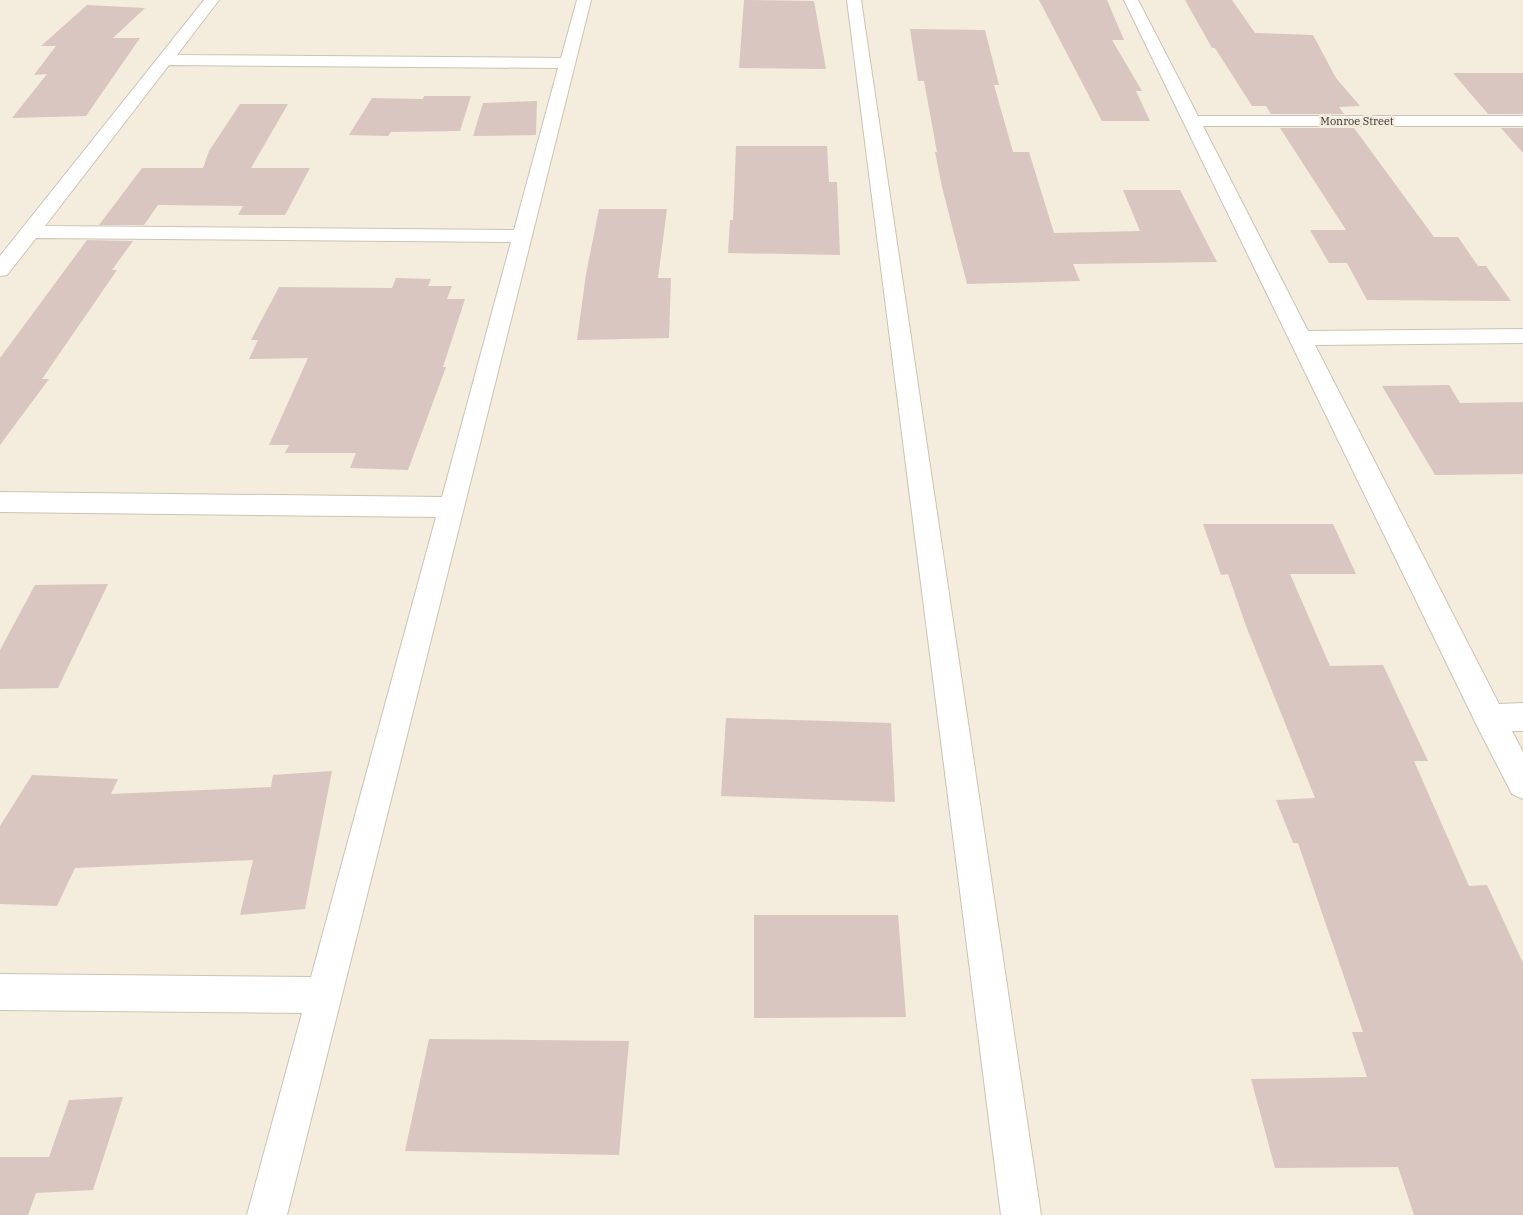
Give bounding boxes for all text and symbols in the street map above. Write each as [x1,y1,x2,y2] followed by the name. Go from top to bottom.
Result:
[1320,114,1394,128] street label: Monroe Street

